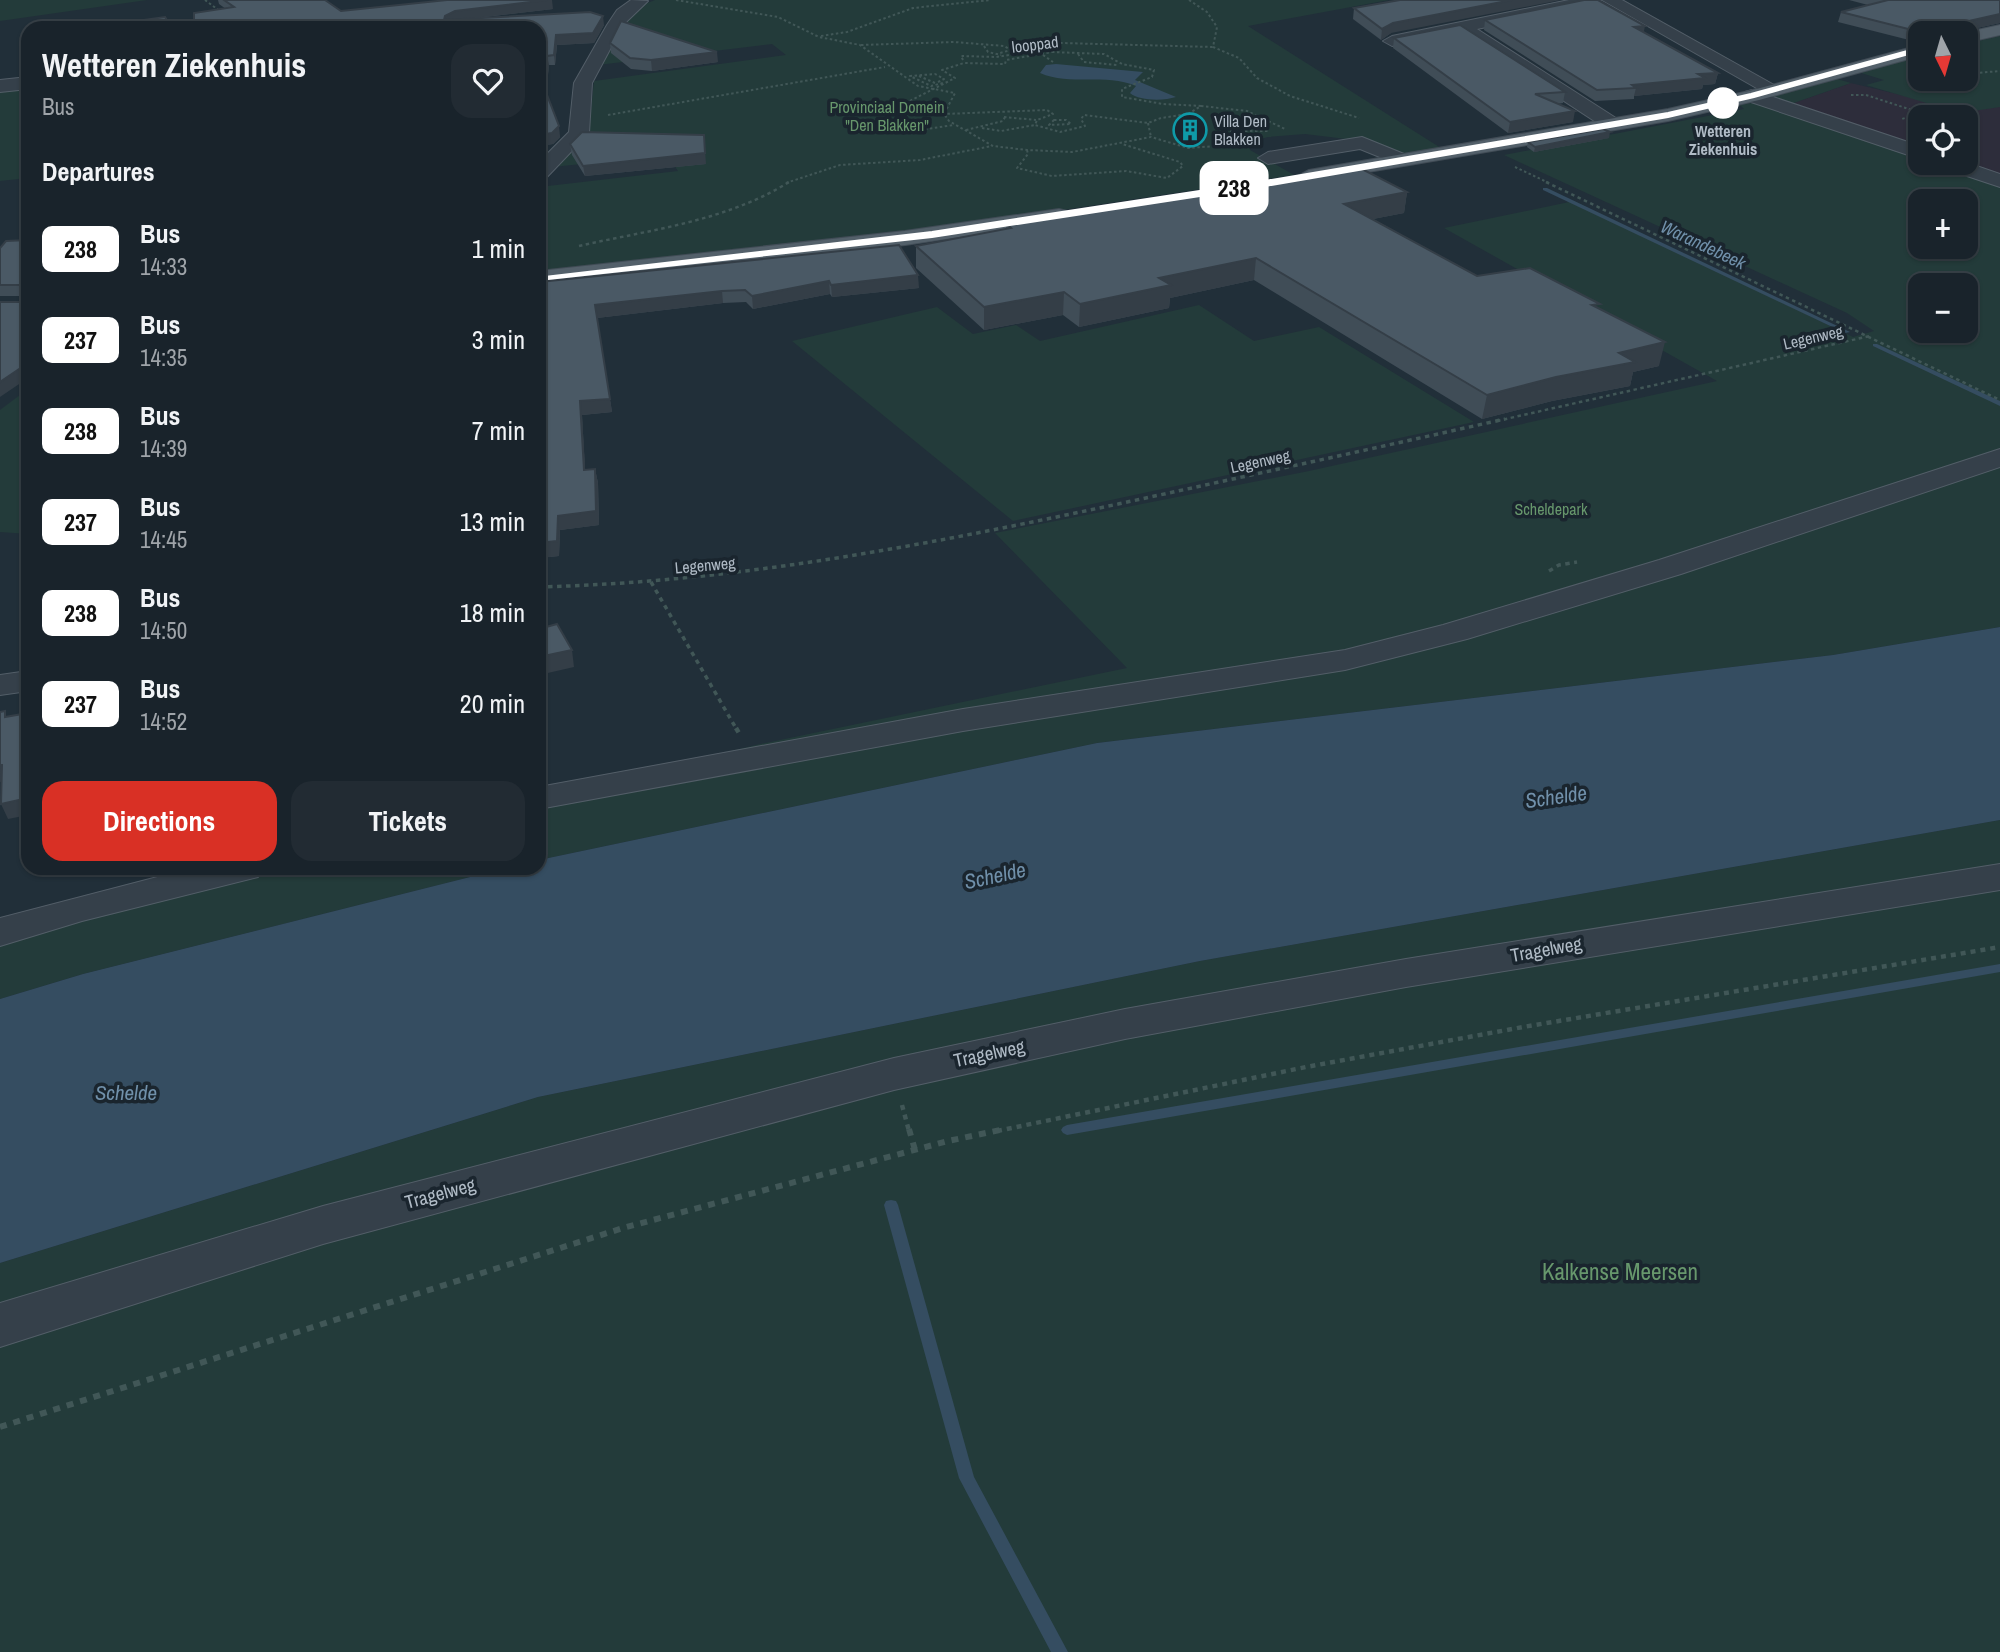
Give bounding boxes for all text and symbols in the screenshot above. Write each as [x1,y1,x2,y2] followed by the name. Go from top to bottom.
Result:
[1908,21,1978,91] north arrow
[1908,21,1978,343] map controls
[1010,30,1060,58] street label: looppad
[42,43,306,87] text: Wetteren Ziekenhuis
[451,44,525,118] button: heart
[1708,88,1738,118] marker: Wetteren Ziekenhuis
[42,91,75,122] text: Bus
[829,96,945,136] park label: Provinciaal Domein "Den Blakken"
[1908,105,1978,175] button: locate
[1214,110,1267,150] place label: Villa Den Blakken
[1171,111,1209,149] building icon: Villa Den Blakken
[1689,120,1757,160] place label: Wetteren Ziekenhuis
[42,154,155,189] text: Departures
[1194,165,1274,211] line badge: 238
[1218,172,1250,204] text: 238
[1908,189,1978,259] button: +
[1656,214,1751,275] water label: Warandebeek
[140,216,180,251] text: Bus
[472,231,525,266] text: 1 min
[64,233,97,265] text: 238
[140,251,187,282] text: 14:33
[1908,273,1978,343] button: −
[140,307,180,342] text: Bus
[1781,319,1846,355] street label: Legenweg
[472,322,525,357] text: 3 min
[64,324,97,356] text: 237
[140,342,187,373] text: 14:35
[140,398,180,433] text: Bus
[472,413,525,448] text: 7 min
[64,415,97,447] text: 238
[140,433,187,464] text: 14:39
[1228,444,1293,478] street label: Legenweg
[140,489,180,524] text: Bus
[1515,498,1588,520] park label: Scheldepark
[460,504,525,539] text: 13 min
[64,506,97,538] text: 237
[140,524,187,555] text: 14:45
[674,551,737,579] street label: Legenweg
[140,580,180,615] text: Bus
[460,595,525,630] text: 18 min
[64,597,97,629] text: 238
[140,615,187,646] text: 14:50
[140,671,180,706] text: Bus
[460,686,525,721] text: 20 min
[64,688,97,720] text: 237
[140,706,187,737] text: 14:52
[1523,778,1589,815] water label: Schelde
[42,781,277,861] button: Directions
[291,781,525,861] button: Tickets
[961,855,1028,896] water label: Schelde
[1508,930,1584,968] street label: Tragelweg
[951,1033,1027,1073] street label: Tragelweg
[95,1078,157,1107] water label: Schelde
[402,1171,479,1215] street label: Tragelweg
[1542,1256,1698,1287] park label: Kalkense Meersen

